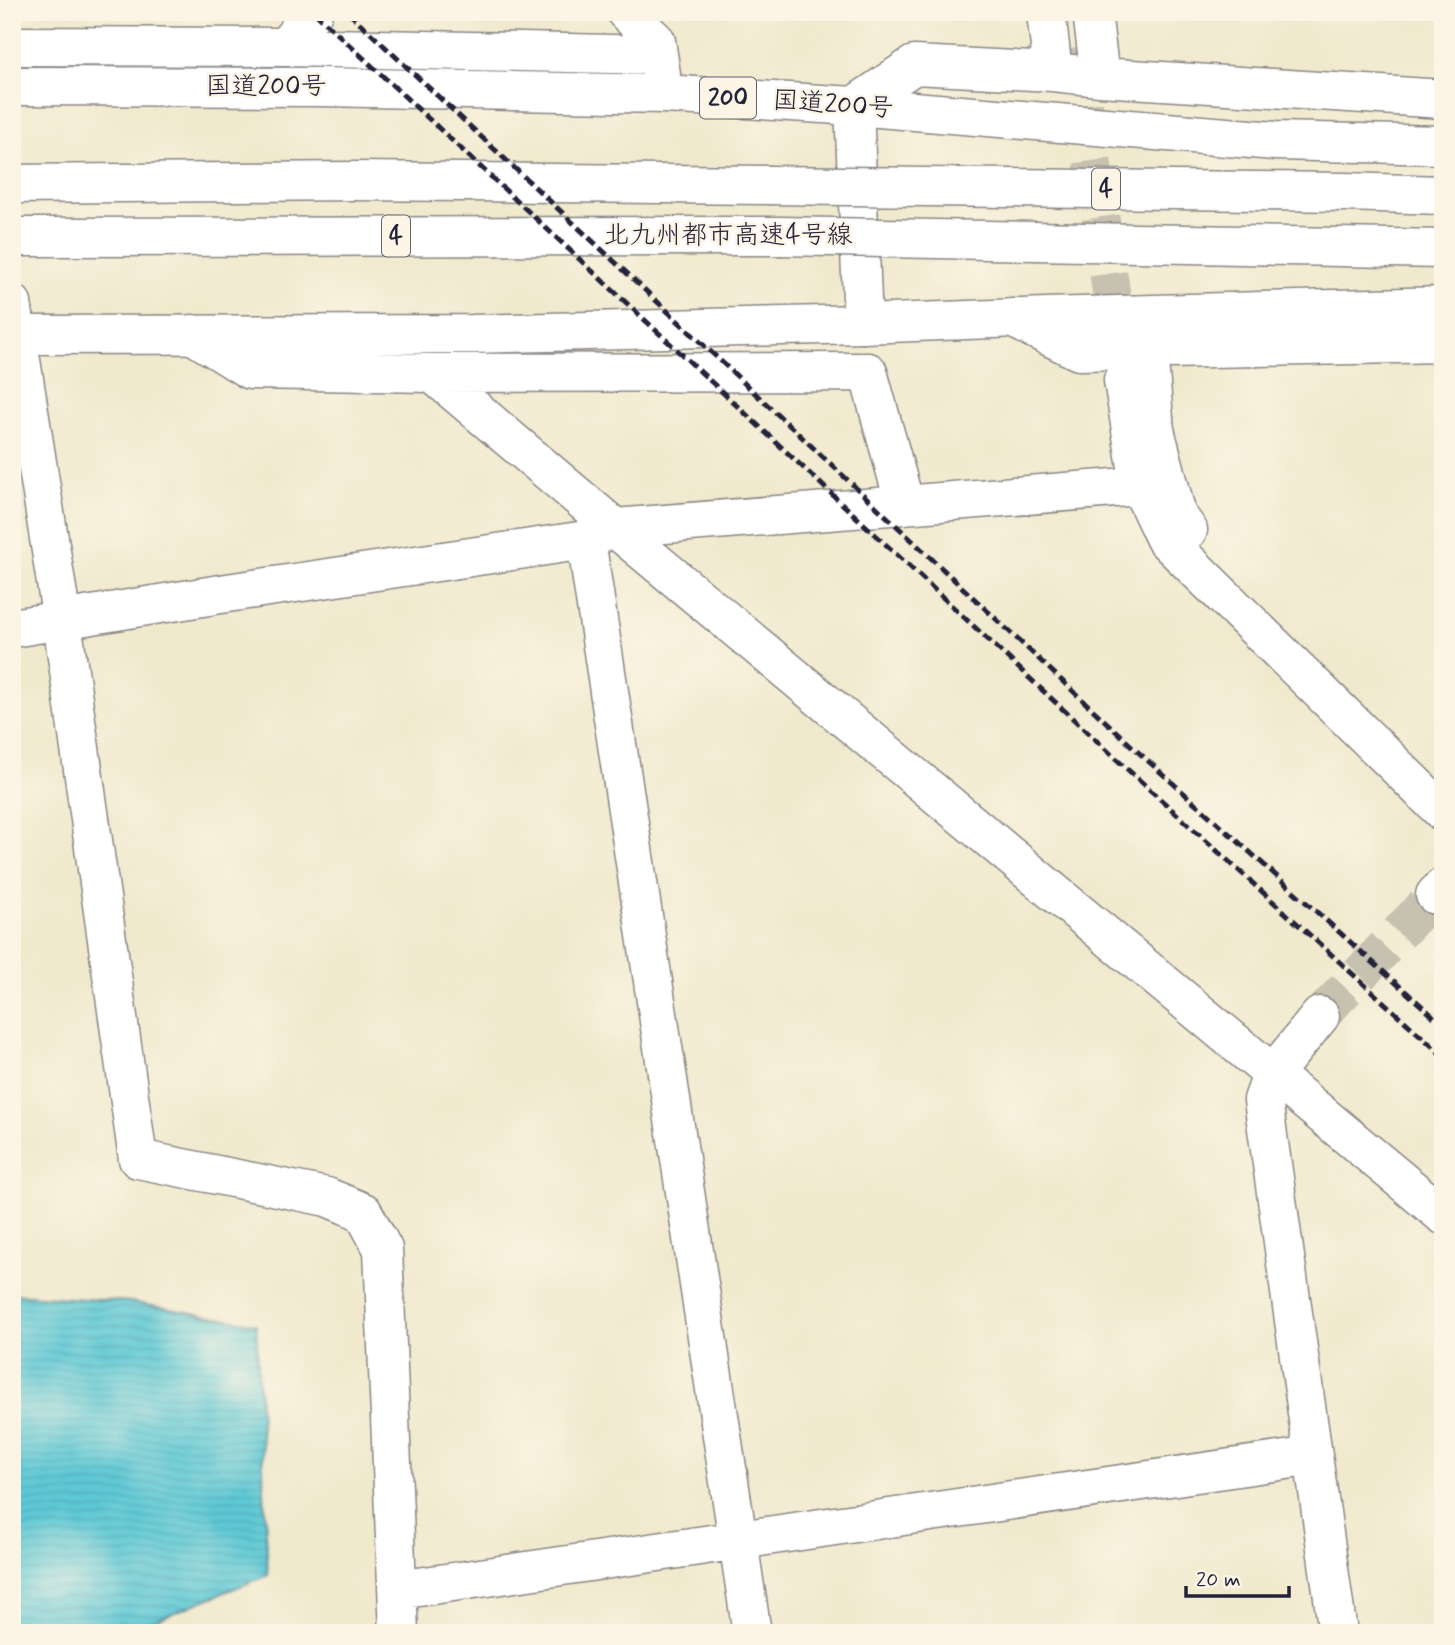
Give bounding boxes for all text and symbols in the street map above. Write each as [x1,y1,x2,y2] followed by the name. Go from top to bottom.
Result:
[205,70,327,104] street label: 国道200号
[700,78,756,118] road number: 200
[771,84,895,126] street label: 国道200号
[1092,168,1120,210] road number: 4
[382,216,410,256] road number: 4
[603,219,853,253] street label: 北九州都市高速4号線
[1186,1554,1289,1598] scale bar
[1196,1566,1241,1594] text: 20 m

